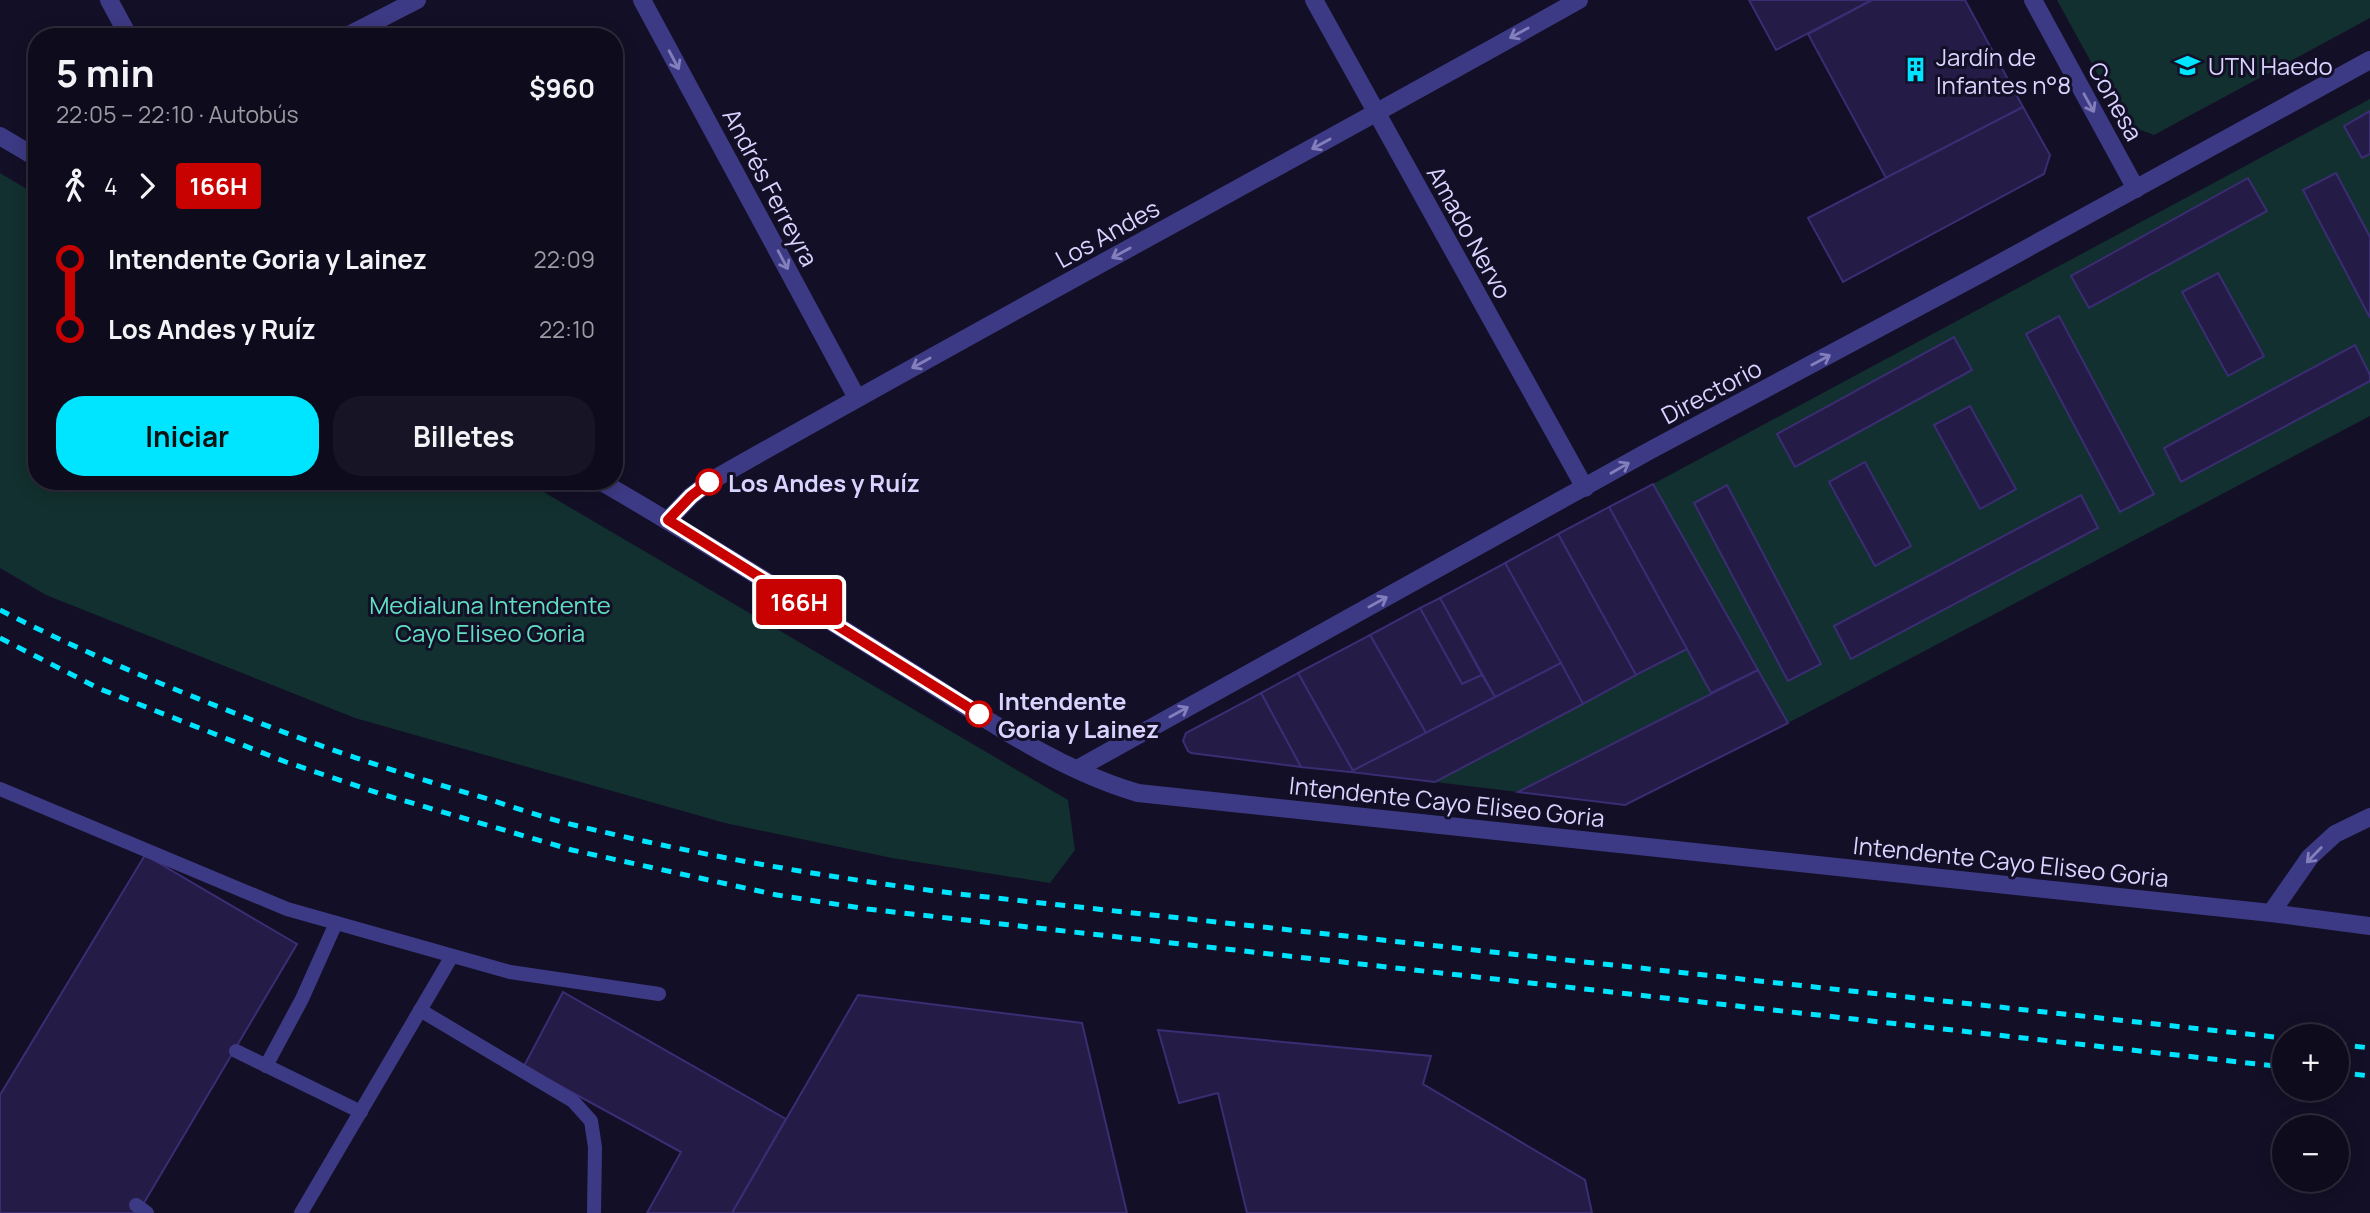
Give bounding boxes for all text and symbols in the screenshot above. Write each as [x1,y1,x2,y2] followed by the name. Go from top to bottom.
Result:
[1510,26,1530,40] one-way arrow
[1936,40,2071,101] place label: Jardín de Infantes n°8
[56,46,154,98] text: 5 min
[668,49,681,70] one-way arrow
[2208,49,2333,82] place label: UTN Haedo
[2174,51,2202,79] school or university icon: UTN Haedo
[1902,56,1930,84] building icon: Jardín de Infantes n°8
[2081,56,2151,146] street label: Conesa
[529,70,595,106] text: $960
[2083,92,2096,113] one-way arrow
[56,98,298,130] text: 22:05 – 22:10 · Autobús
[715,102,827,272] street label: Andrés Ferreyra
[1311,137,1331,151] one-way arrow
[1420,160,1520,304] street label: Amado Nervo
[56,167,94,205] icon: walk
[128,167,166,205] icon: forward
[190,169,247,202] text: 166H
[104,170,118,202] text: 4
[1049,191,1165,275] street label: Los Andes
[108,241,427,277] text: Intendente Goria y Lainez
[534,243,595,275] text: 22:09
[1111,247,1132,261] one-way arrow
[776,249,790,270] one-way arrow
[108,311,316,347] text: Los Andes y Ruíz
[539,313,595,345] text: 22:10
[1655,351,1767,431] street label: Directorio
[1810,353,1830,367] one-way arrow
[912,356,932,370] one-way arrow
[56,396,319,476] button: Iniciar
[333,396,595,476] button: Billetes
[1610,461,1630,475] one-way arrow
[728,466,920,499] place label: Los Andes y Ruíz
[696,469,722,495] marker: Los Andes y Ruíz
[750,579,848,625] line badge: 166H
[770,585,828,618] text: 166H
[369,588,611,649] park label: Medialuna Intendente Cayo Eliseo Goria
[1367,595,1388,608] one-way arrow
[998,684,1159,745] place label: Intendente Goria y Lainez
[966,701,992,727] marker: Intendente Goria y Lainez
[1169,705,1189,719] one-way arrow
[1288,768,1606,834] street label: Intendente Cayo Eliseo Goria
[1852,828,2170,894] street label: Intendente Cayo Eliseo Goria
[2305,846,2322,863] one-way arrow
[2272,1024,2349,1192] map controls
[2272,1024,2349,1101] button: +
[2272,1115,2349,1192] button: −

